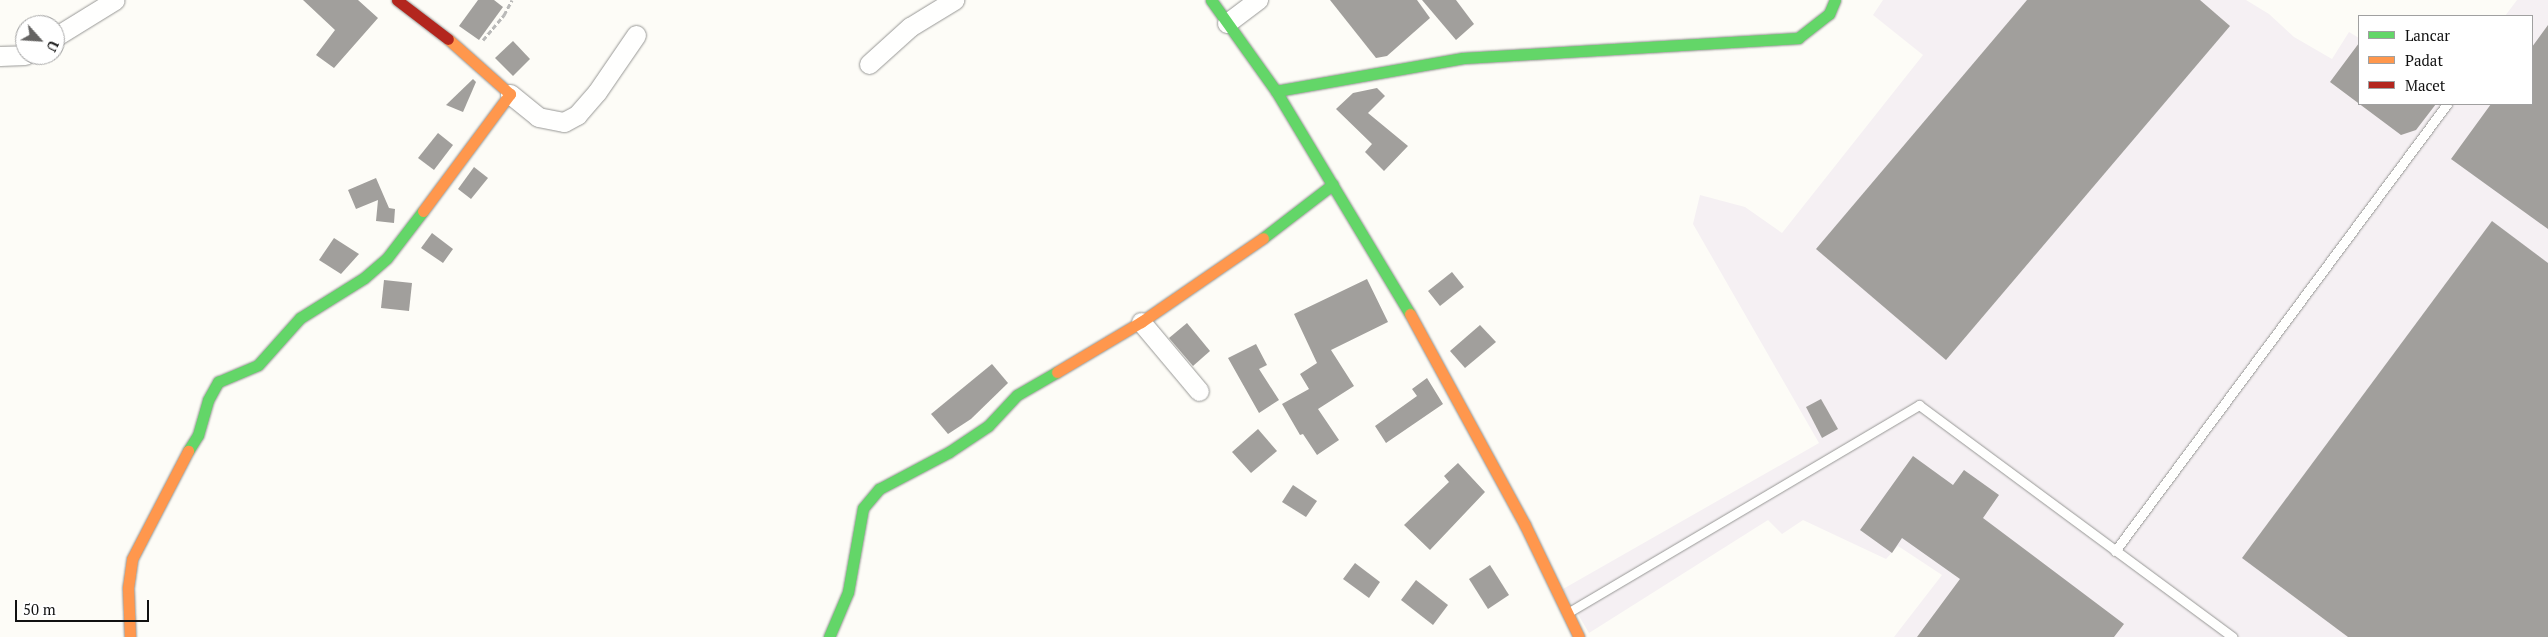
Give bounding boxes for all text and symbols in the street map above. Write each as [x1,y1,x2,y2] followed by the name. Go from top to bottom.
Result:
[15,15,65,65] north arrow
[2358,15,2533,105] legend
[2405,25,2450,45] text: Lancar
[42,38,64,55] text: U
[2405,50,2443,70] text: Padat
[2405,75,2445,95] text: Macet
[18,590,151,622] scale bar
[23,599,56,619] text: 50 m

